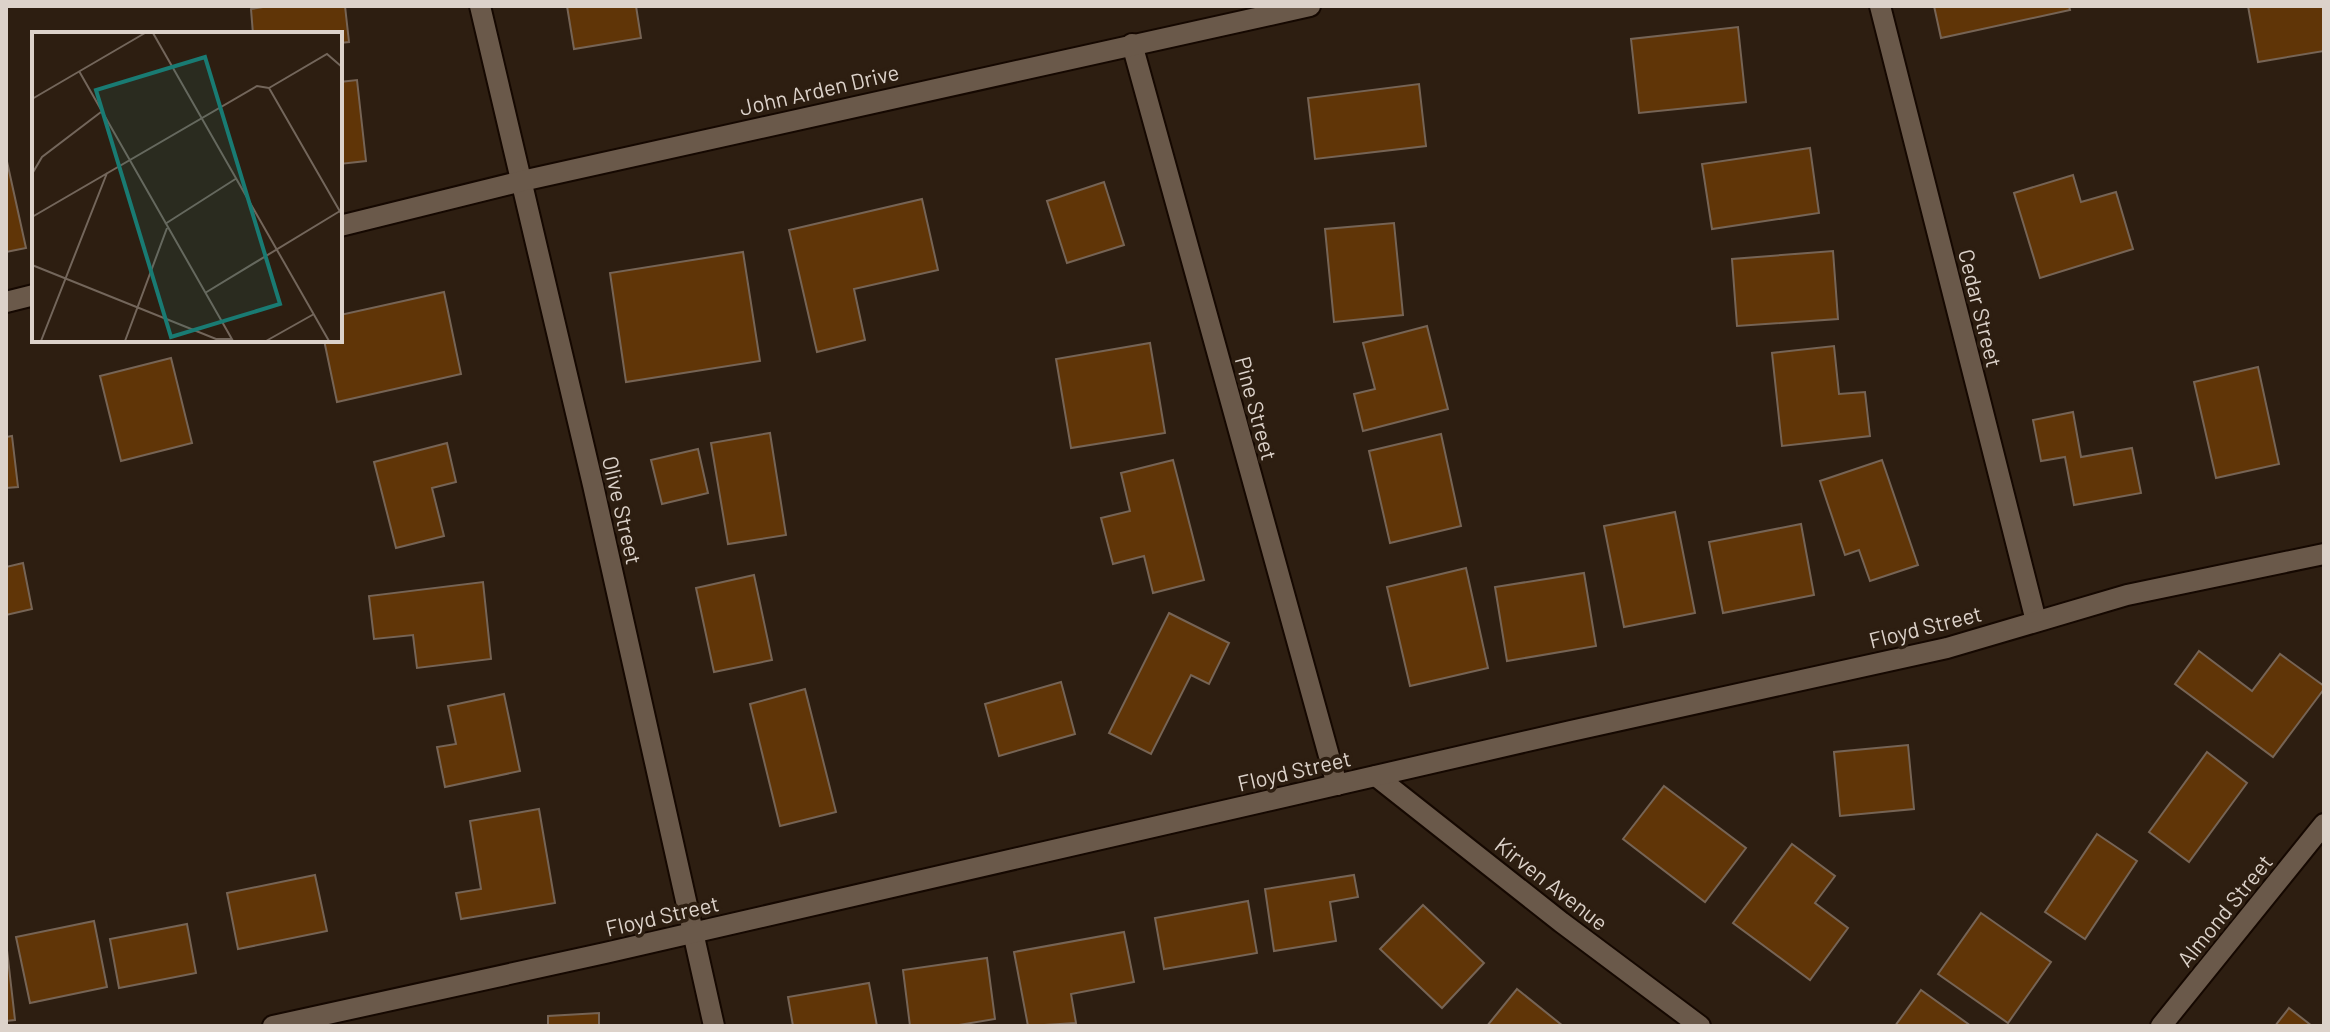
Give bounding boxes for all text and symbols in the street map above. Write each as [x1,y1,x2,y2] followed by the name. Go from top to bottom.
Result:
[32,32,342,342] inset map
[737,58,901,120] street label: John Arden Drive
[1954,246,2008,370] street label: Cedar Street
[1231,353,1283,463] street label: Pine Street
[598,453,648,567] street label: Olive Street
[1866,599,1984,653] street label: Floyd Street
[1235,744,1353,796] street label: Floyd Street
[1491,831,1613,935] street label: Kirven Avenue
[2171,849,2277,971] street label: Almond Street
[603,889,721,941] street label: Floyd Street

